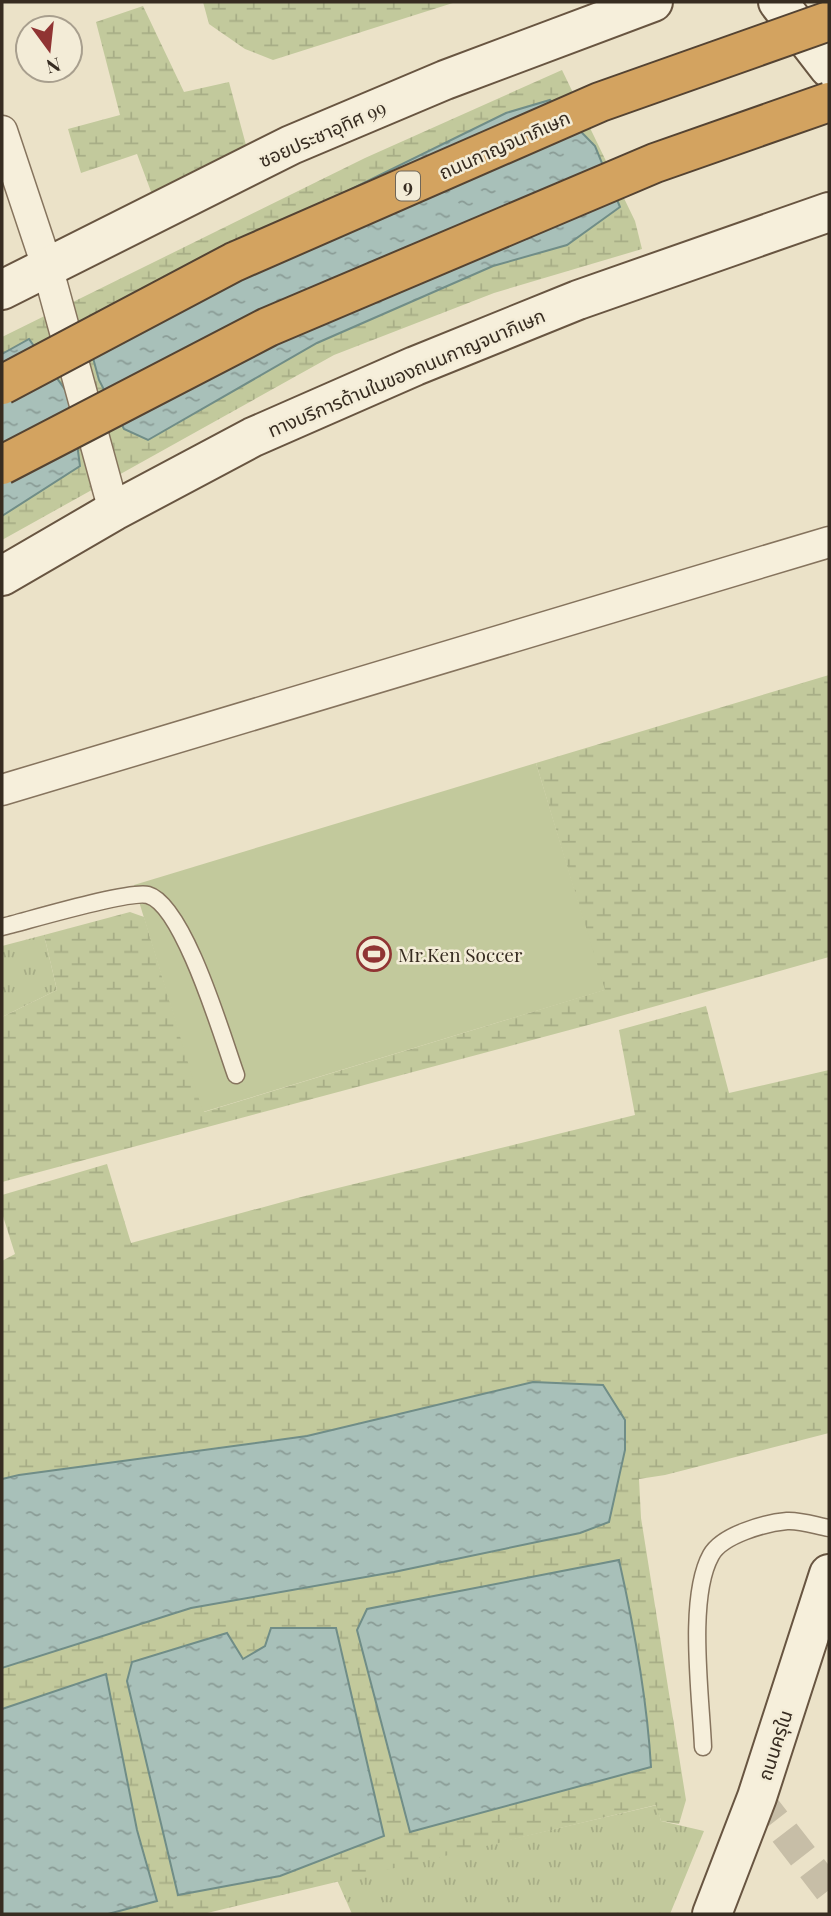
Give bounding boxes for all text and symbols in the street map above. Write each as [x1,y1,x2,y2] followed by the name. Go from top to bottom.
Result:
[14,14,84,84] north arrow
[43,52,64,81] text: N
[254,93,390,173] street label: ซอยประชาอุทิศ 99
[434,103,574,185] street label: ถนนกาญจนาภิเษก
[396,172,420,201] road number: 9
[263,302,549,442] street label: ทางบริการด้านในของถนนกาญจนาภิเษก
[355,935,393,973] sports icon: Mr.Ken Soccer
[398,941,523,967] place label: Mr.Ken Soccer
[750,1706,798,1784] street label: ถนนครุใน

